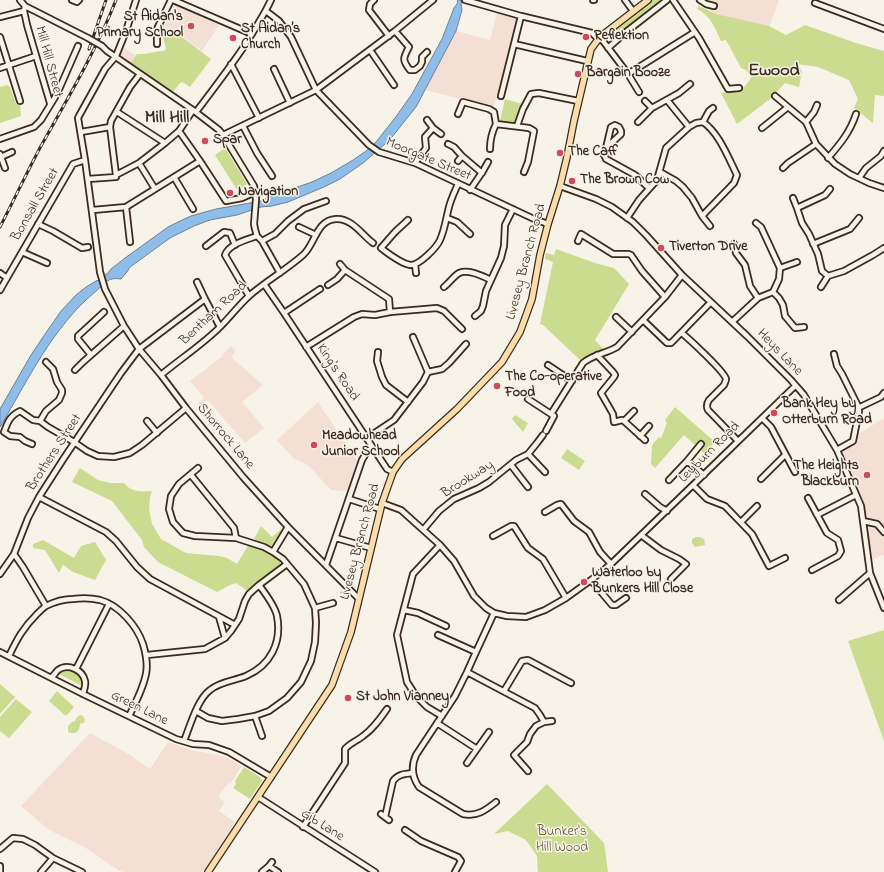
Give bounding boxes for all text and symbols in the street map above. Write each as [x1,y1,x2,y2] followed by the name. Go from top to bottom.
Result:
[96,10,183,42] place label: St Aidan's Primary School
[186,21,196,31] marker: St Aidan's Primary School
[241,22,300,54] place label: St Aidan’s Church
[30,24,66,100] street label: Mill Hill Street
[594,29,649,45] place label: Reflektion
[581,32,591,42] marker: Reflektion
[228,33,238,43] marker: St Aidan’s Church
[748,61,800,83] district label: Ewood
[586,66,670,82] place label: Bargain Booze
[573,69,583,79] marker: Bargain Booze
[145,108,189,130] district label: Mill Hill
[213,133,242,149] place label: Spar
[383,134,473,186] street label: Moorgate Street
[200,136,210,146] marker: Spar
[568,145,618,161] place label: The Caff
[555,148,565,158] marker: The Caff
[8,165,64,245] street label: Bonsall Street
[580,173,669,189] place label: The Brown Cow
[567,176,577,186] marker: The Brown Cow
[238,185,298,201] place label: Navigation
[225,188,235,198] marker: Navigation
[503,202,551,322] street label: Livesey Branch Road
[669,240,748,256] place label: Tiverton Drive
[656,243,666,253] marker: Tiverton Drive
[177,278,251,350] street label: Bentham Road
[753,326,805,380] street label: Heys Lane
[312,341,362,405] street label: King's Road
[505,370,602,402] place label: The Co-operative Food
[492,381,502,391] marker: The Co-operative Food
[782,397,872,430] place label: Bank Hey by Otterburn Road
[193,401,257,473] street label: Shorrock Lane
[769,408,779,418] marker: Bank Hey by Otterburn Road
[24,411,86,495] street label: Brothers Street
[676,419,744,487] street label: Leyburn Road
[322,429,400,462] place label: Meadowhead Junior School
[309,440,319,450] marker: Meadowhead Junior School
[439,457,497,503] street label: Brookway
[793,459,859,492] place label: The Heights Blackburn
[862,470,872,480] marker: The Heights Blackburn
[337,482,385,602] street label: Livesey Branch Road
[592,566,693,598] place label: Waterloo by Bunkers Hill Close
[579,577,589,587] marker: Waterloo by Bunkers Hill Close
[107,688,171,730] street label: Green Lane
[356,690,449,706] place label: St John Vianney
[343,693,353,703] marker: St John Vianney
[297,806,347,846] street label: Gib Lane
[536,825,588,858] park label: Bunker's Hill Wood

